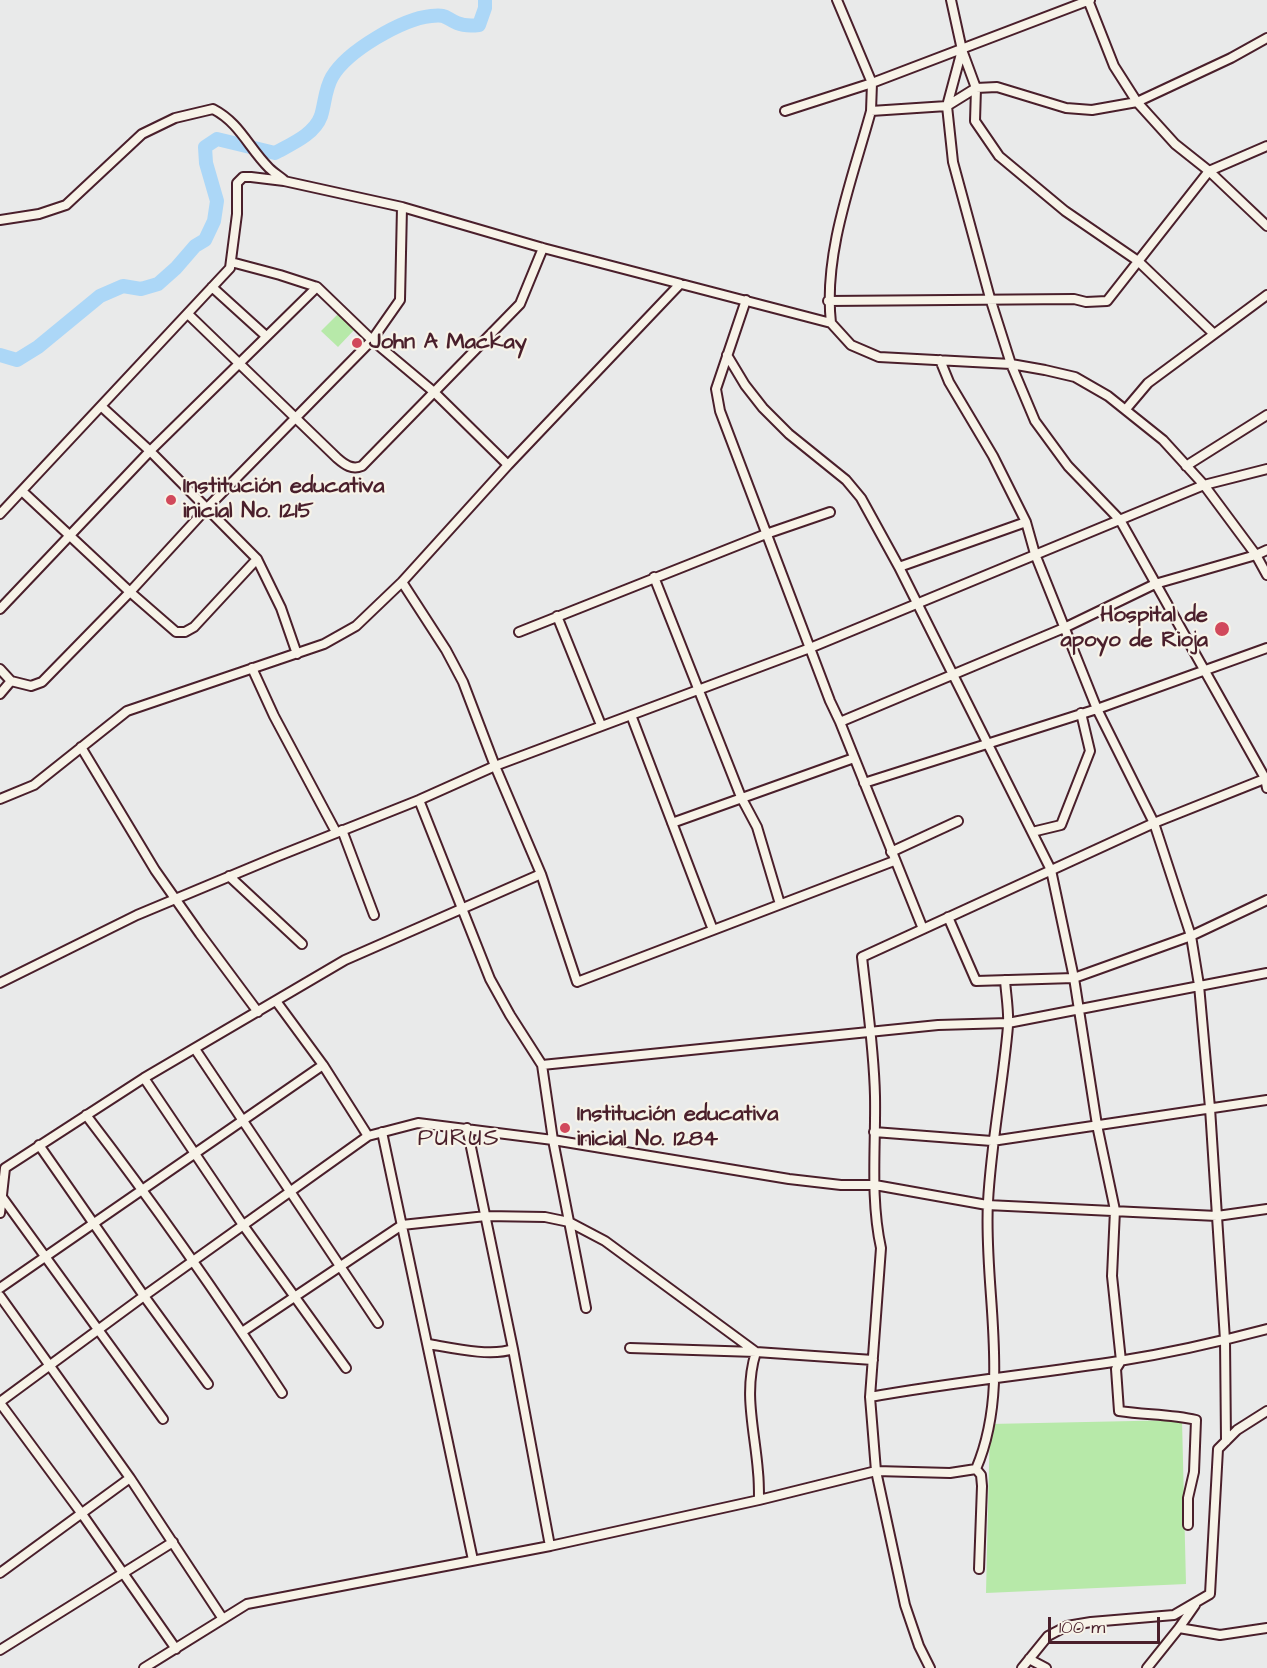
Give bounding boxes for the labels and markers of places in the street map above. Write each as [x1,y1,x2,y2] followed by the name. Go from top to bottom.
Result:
[369,330,527,356] place label: John A Mackay
[350,336,364,350] marker: John A Mackay
[183,474,384,526] place label: Institución educativa inicial No. 1215
[164,493,178,507] marker: Institución educativa inicial No. 1215
[1060,603,1208,654] place label: Hospital de apoyo de Rioja
[1213,620,1231,638] marker: Hospital de apoyo de Rioja
[577,1102,778,1154] place label: Institución educativa inicial No. 1284
[558,1121,572,1135] marker: Institución educativa inicial No. 1284

